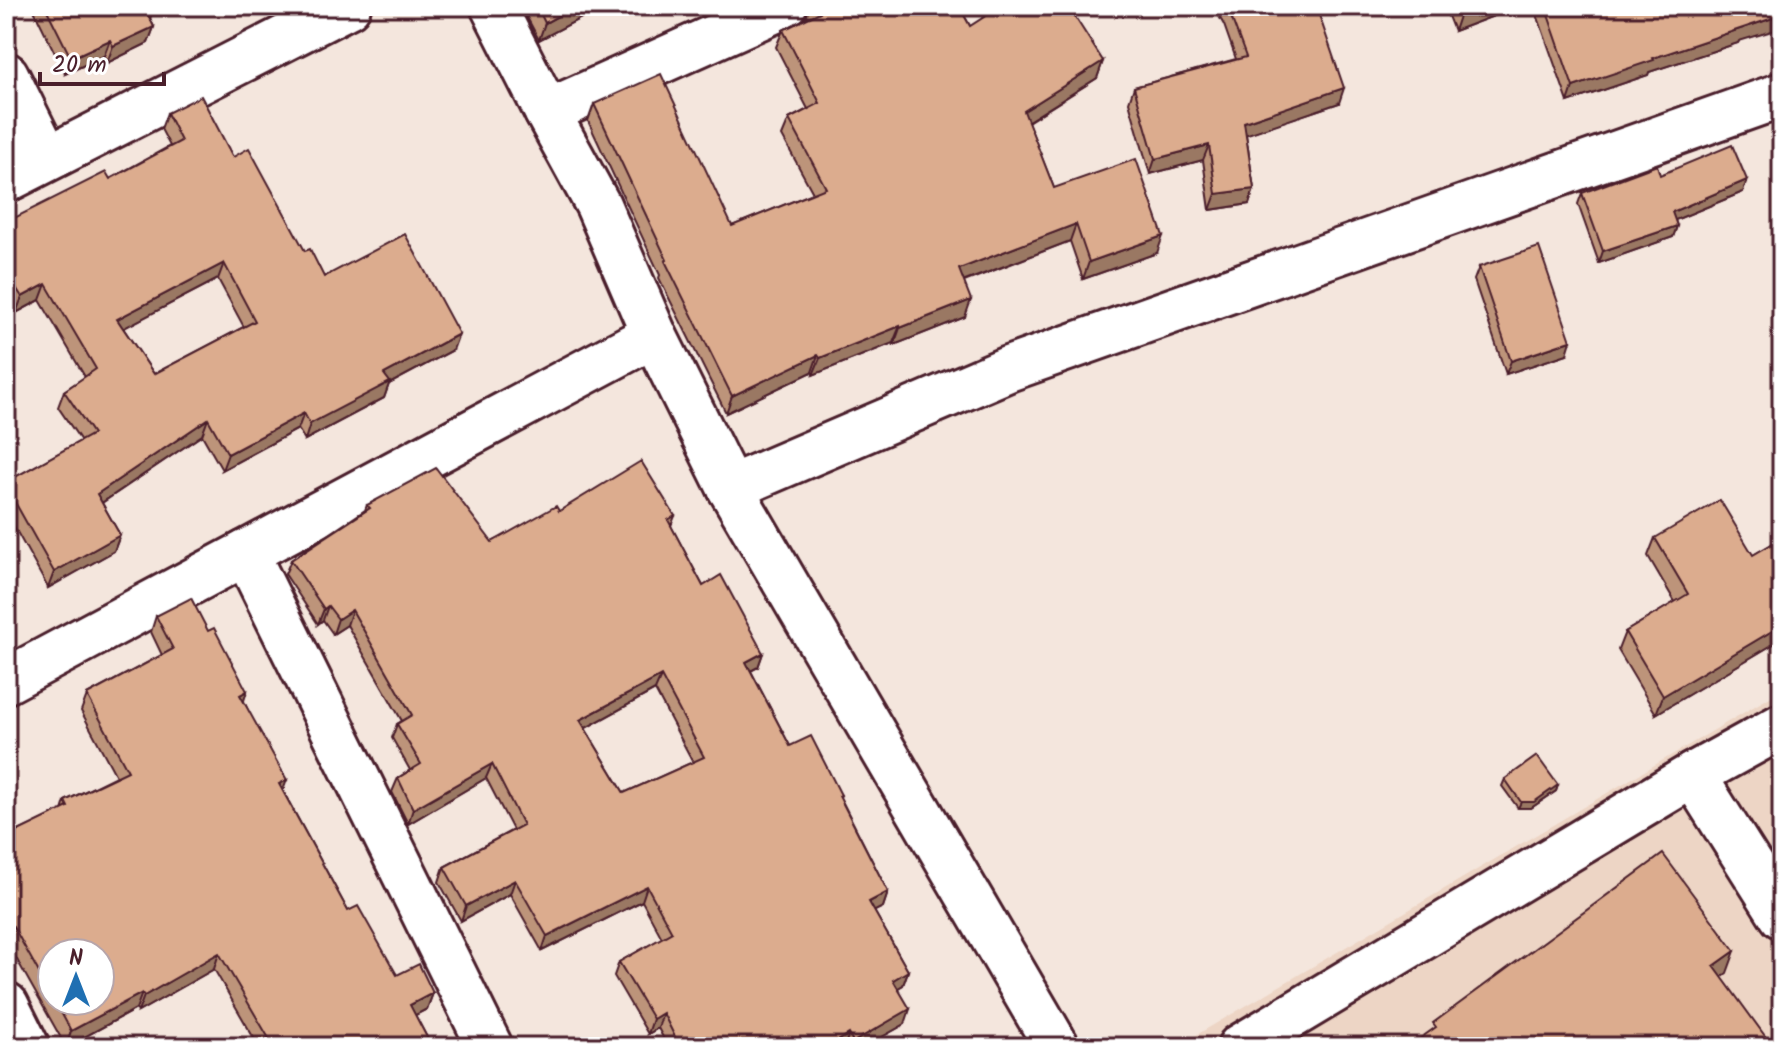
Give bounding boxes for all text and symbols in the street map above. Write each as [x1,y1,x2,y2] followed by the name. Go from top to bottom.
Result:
[40,36,164,86] scale bar
[52,46,107,85] text: 20 m
[36,937,116,1017] north arrow
[69,942,83,977] text: N

